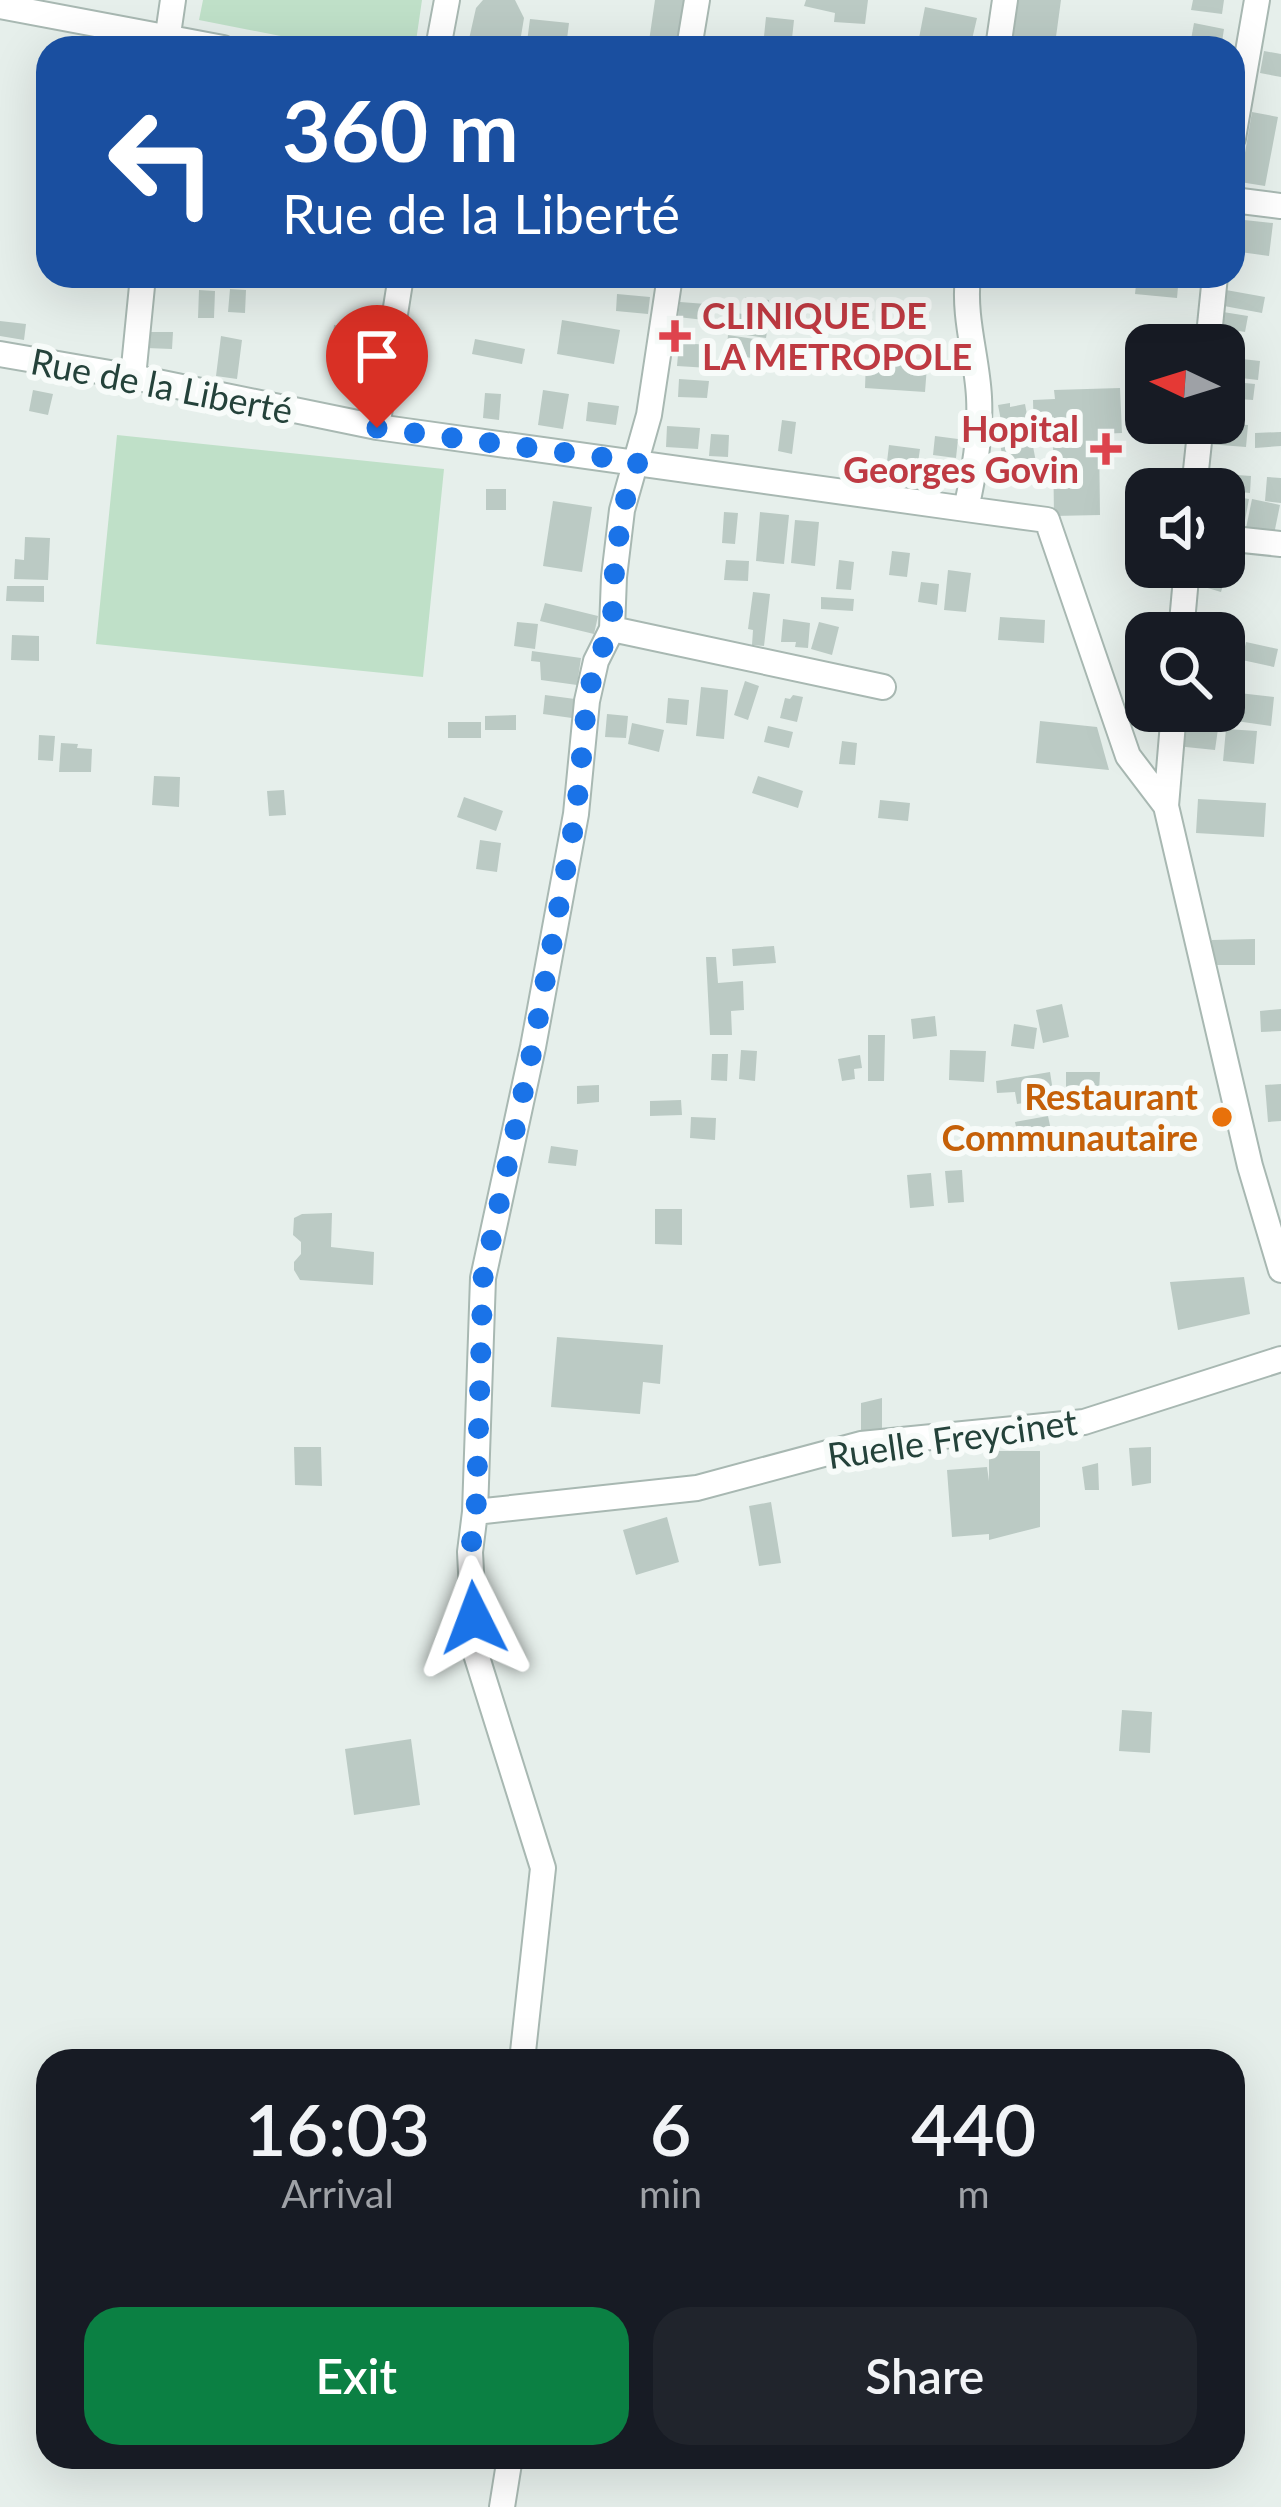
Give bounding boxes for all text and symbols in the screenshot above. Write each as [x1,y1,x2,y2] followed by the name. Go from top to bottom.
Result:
[282,79,519,180] text: 360 m
[84,84,240,240] icon: left
[282,181,680,246] text: Rue de la Liberté
[702,293,972,378] place label: CLINIQUE DE LA METROPOLE
[326,305,428,428] pin
[659,320,691,352] marker: CLINIQUE DE LA METROPOLE
[344,323,410,389] icon: arrive
[1125,324,1245,444] north arrow
[1125,324,1245,732] map controls
[28,338,296,432] street label: Rue de la Liberté
[843,406,1079,491] place label: Hopital Georges Govin
[1090,433,1122,465] marker: Hopital Georges Govin
[1125,468,1245,588] button: sound
[1125,612,1245,732] button: search
[941,1074,1199,1159] place label: Restaurant Communautaire
[1209,1104,1235,1130] marker: Restaurant Communautaire
[824,1399,1080,1477] street label: Ruelle Freycinet
[411,1555,537,1681] position arrow
[245,2085,430,2171] text: 16:03
[650,2085,691,2171] text: 6
[911,2085,1036,2171] text: 440
[281,2170,394,2216] text: Arrival
[639,2170,702,2216] text: min
[958,2170,990,2216] text: m
[84,2307,629,2445] button: Exit
[653,2307,1197,2445] button: Share

